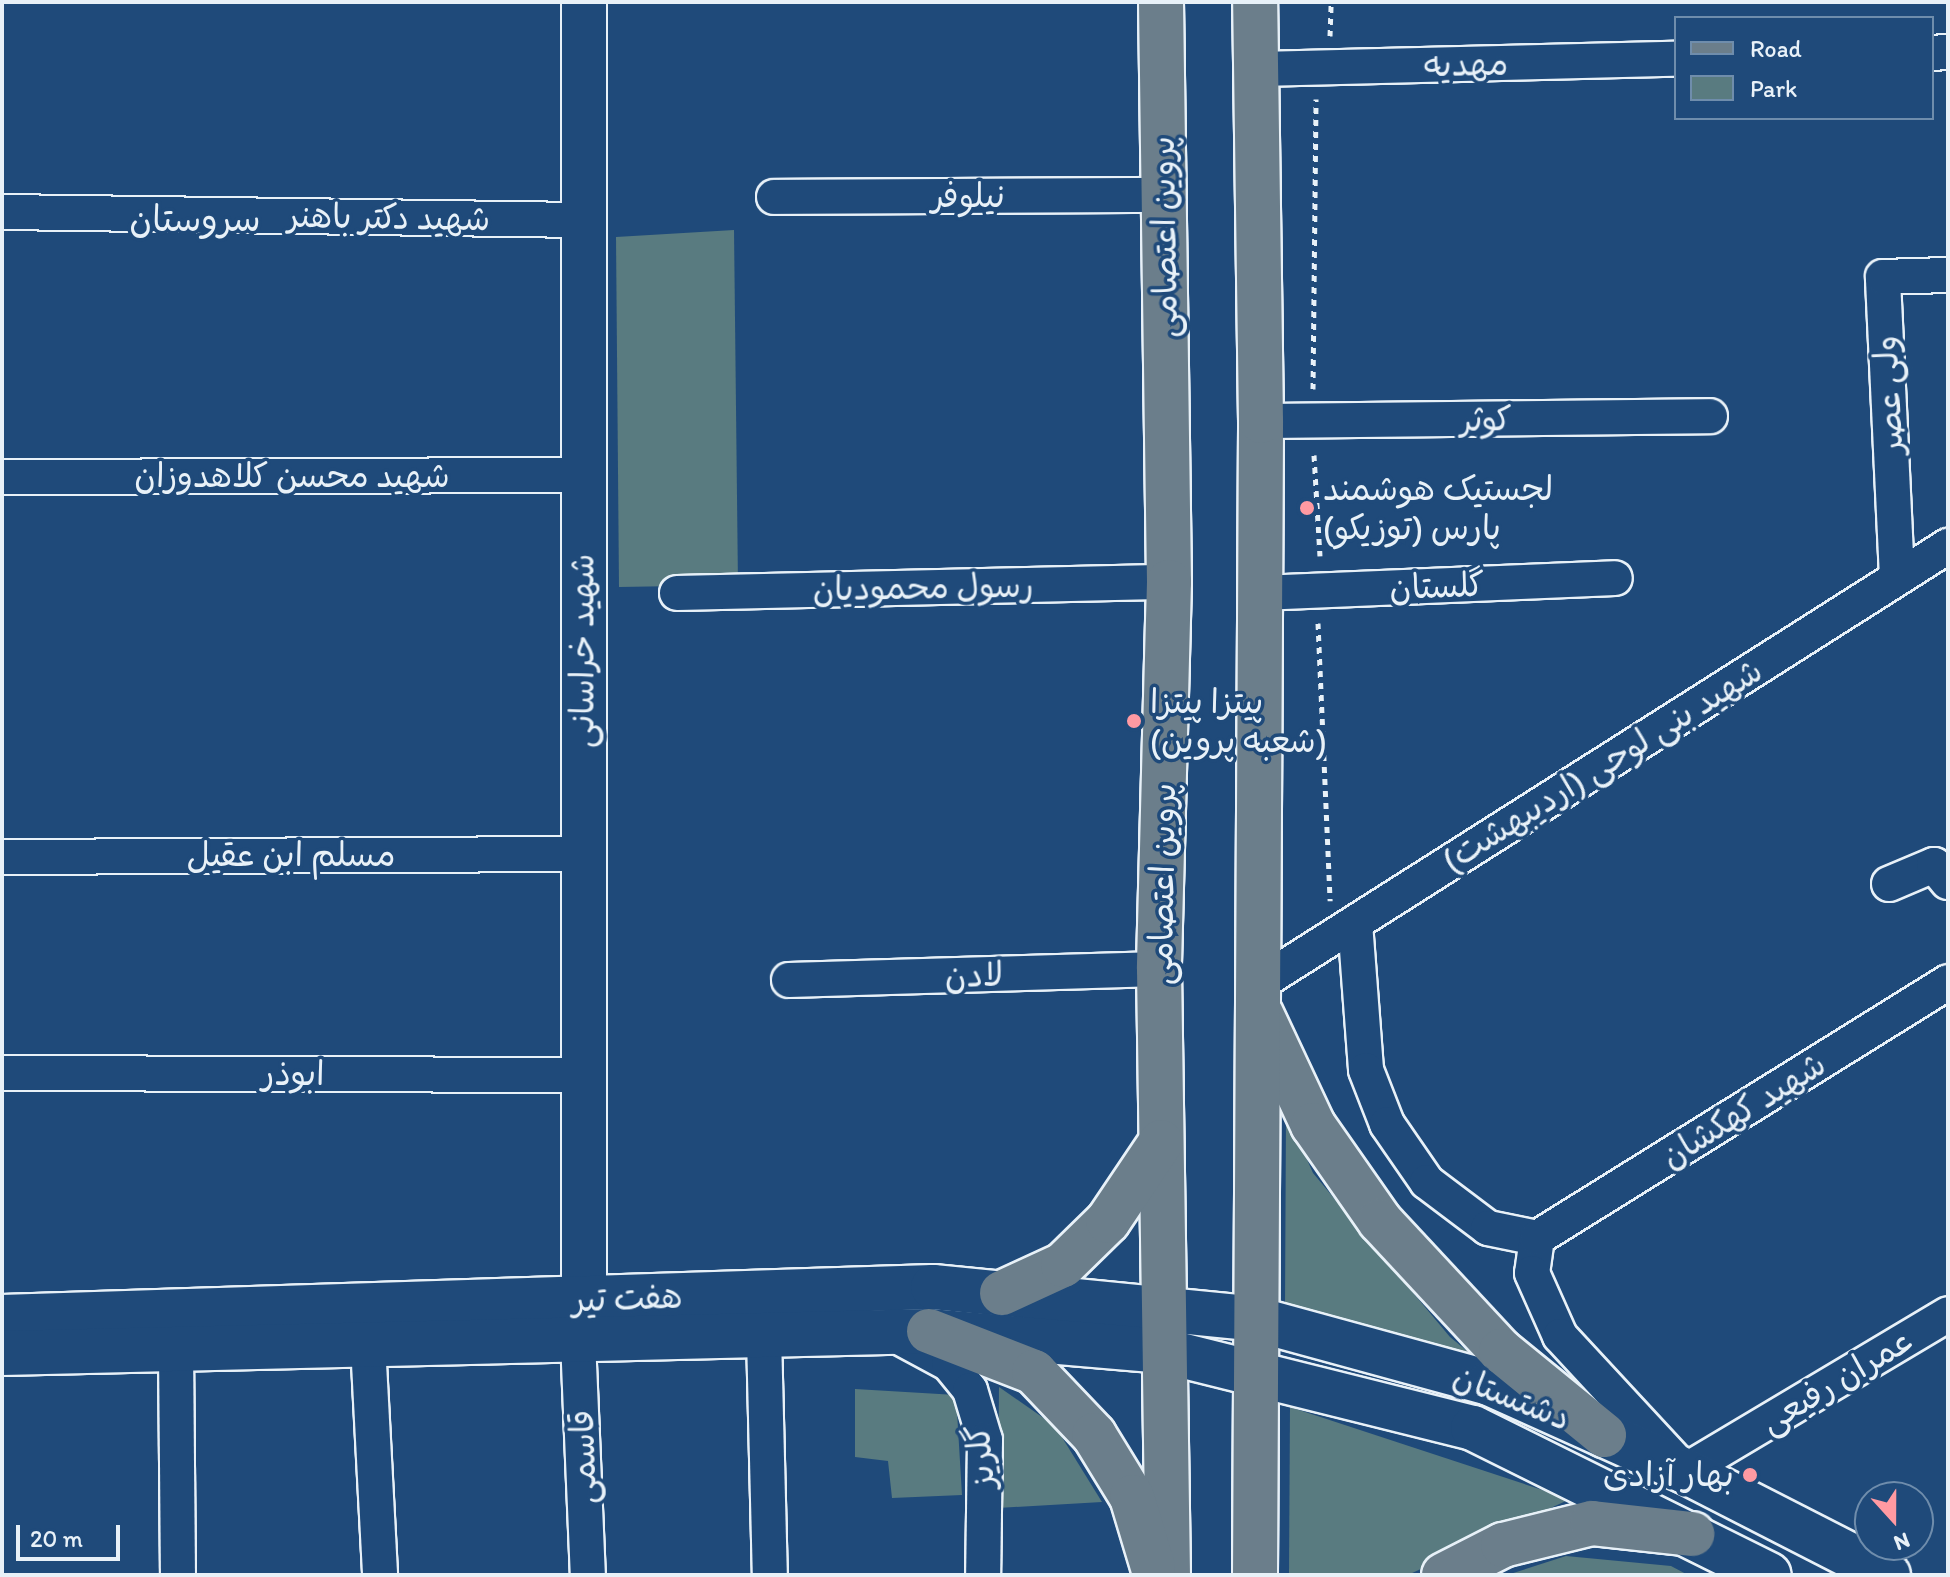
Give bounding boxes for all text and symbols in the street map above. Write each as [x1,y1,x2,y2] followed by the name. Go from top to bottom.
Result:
[1674,16,1934,120] legend
[1750,34,1802,63] text: Road
[1423,43,1509,85] street label: مهدیه
[1750,74,1797,103] text: Park
[1142,136,1186,338] street label: پروین اعتصامی
[931,176,1005,216] street label: نیلوفر
[287,195,491,239] street label: شهید دکتر باهنر
[129,197,261,241] district label: سروستان
[1865,335,1911,455] street label: ولی عصر
[1460,398,1512,440] street label: کوثر
[134,456,450,496] street label: شهید محسن کلاهدوزان
[1323,468,1553,548] place label: لجستیک هوشمند پارس (توزیکو)
[1298,499,1316,517] marker: لجستیک هوشمند پارس (توزیکو)
[562,554,602,748] street label: شهید خراسانی
[1389,564,1485,608] street label: گلستان
[812,565,1034,609] street label: رسول محمودیان
[1435,650,1769,880] street label: شهید بنی لوحی (اردیبهشت)
[1150,681,1327,760] place label: پیتزا پیتزا (شعبه پروین)
[1125,712,1143,730] marker: پیتزا پیتزا (شعبه پروین)
[1140,783,1184,985] street label: پروین اعتصامی
[187,835,395,875] street label: مسلم ابن عقیل
[944,954,1004,996] street label: لادن
[1653,1043,1833,1177] street label: شهید کهکشان
[261,1054,325,1094] street label: ابوذر
[571,1276,683,1320] street label: هفت تیر
[1753,1318,1921,1442] street label: عمران رفیعی
[1447,1355,1577,1439] street label: دشتستان
[561,1409,605,1505] street label: قاسمی
[957,1423,1003,1491] street label: گلریز
[1603,1455,1734,1495] place label: بهار آزادی
[1741,1466,1759,1484] marker: بهار آزادی
[1854,1481,1934,1561] north arrow
[20,1509,124,1559] scale bar
[30,1524,83,1553] text: 20 m
[1890,1527,1914,1557] text: N

